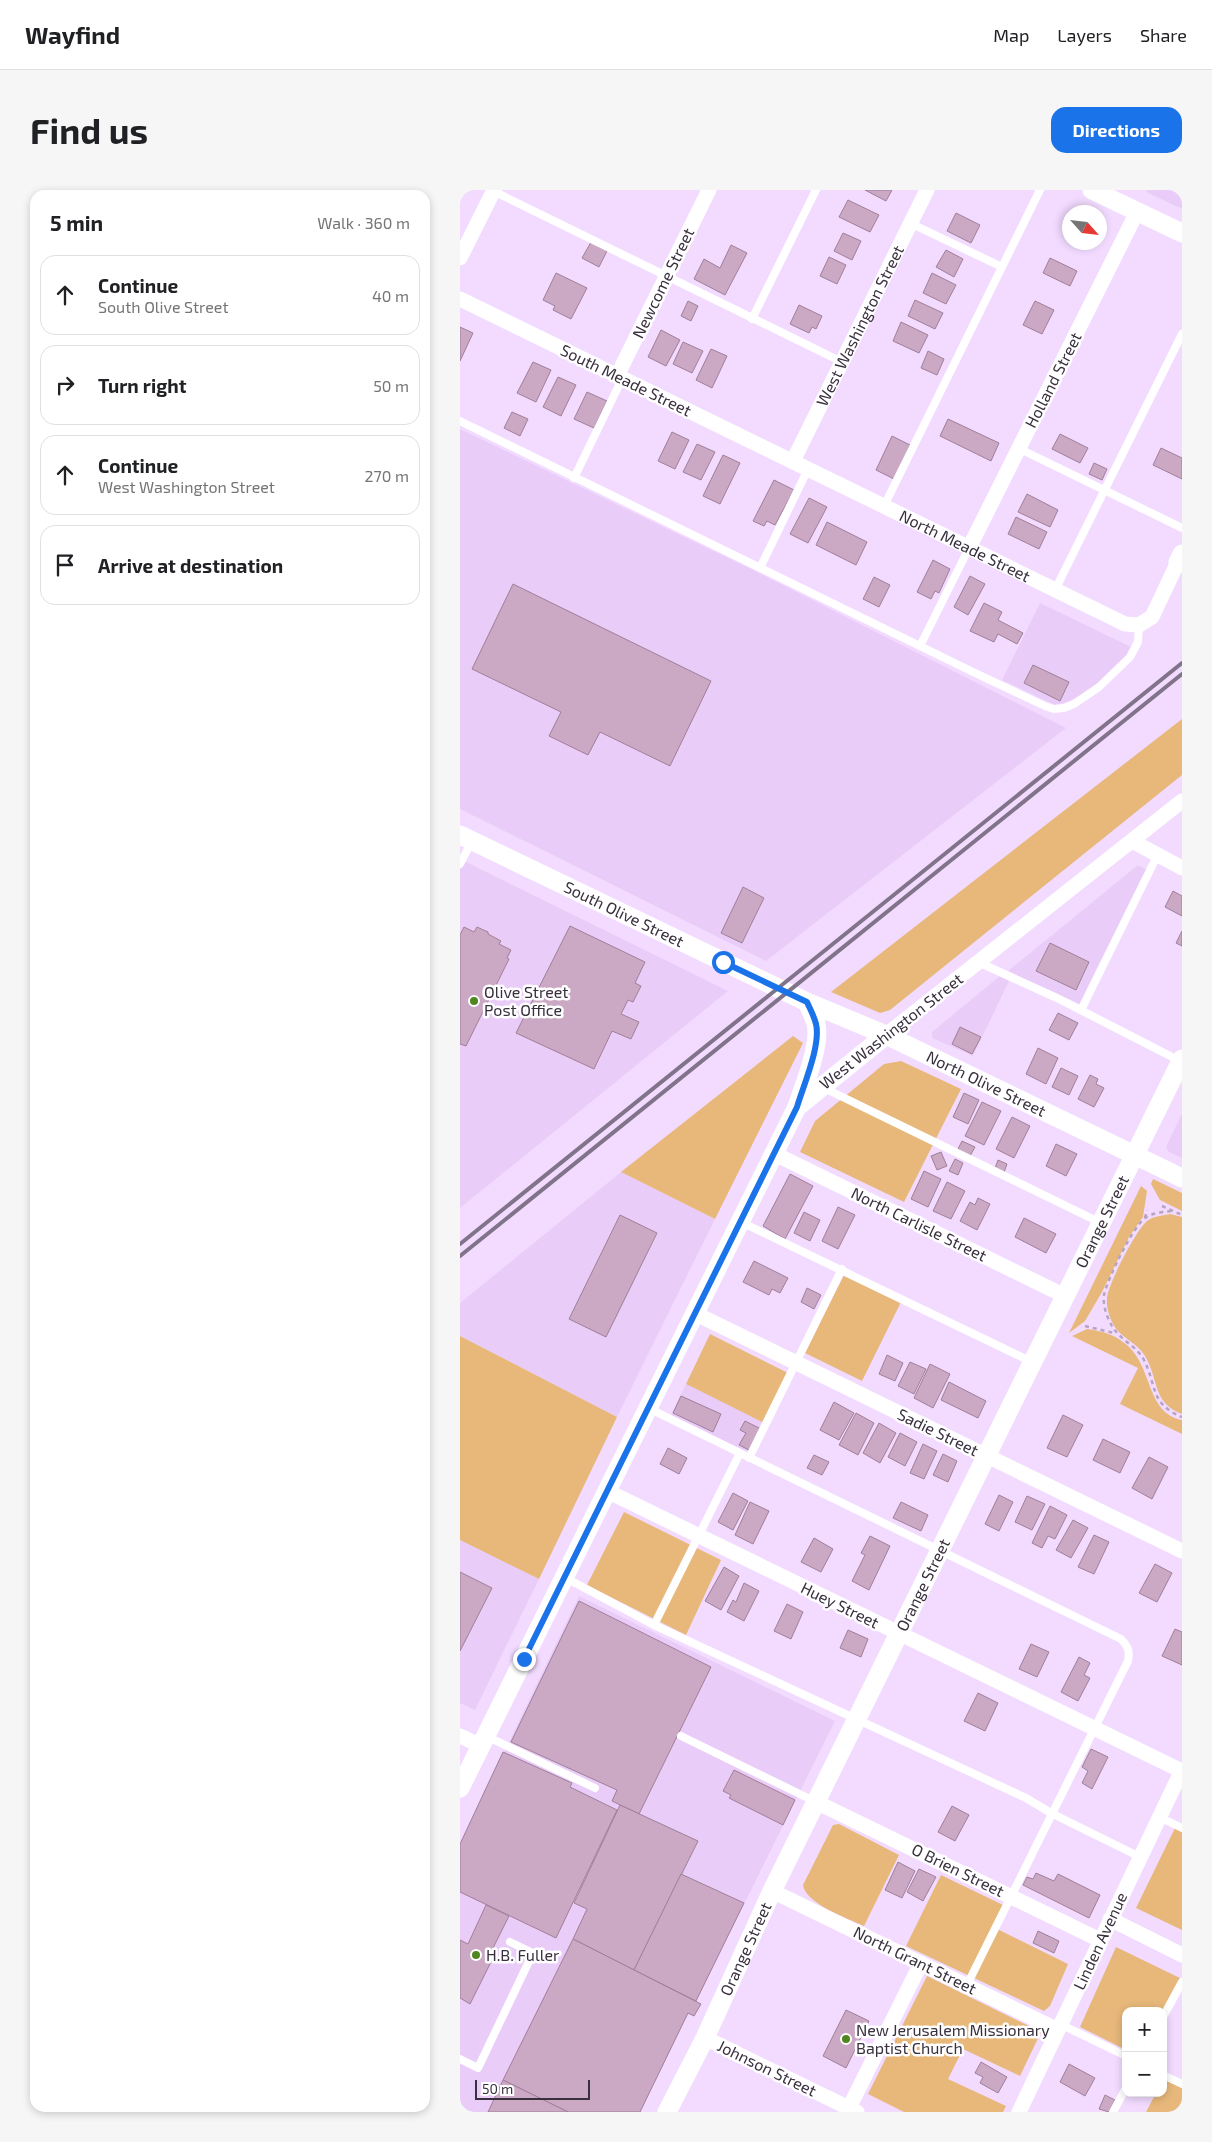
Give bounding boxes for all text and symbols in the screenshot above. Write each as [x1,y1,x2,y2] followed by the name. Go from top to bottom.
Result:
[25,20,120,49] text: Wayfind
[993,24,1029,46] text: Map
[1057,24,1112,46] text: Layers
[1140,24,1187,46] text: Share
[1051,107,1182,153] button: Directions
[30,109,148,151] text: Find us
[1062,205,1107,250] north arrow
[50,210,103,235] text: 5 min
[317,213,410,232] text: Walk · 360 m
[628,224,697,341] street label: Newcome Street
[812,242,907,409] street label: West Washington Street
[98,274,178,297] text: Continue
[51,281,79,309] icon: ahead
[372,286,409,305] text: 40 m
[98,297,229,316] text: South Olive Street
[1020,329,1085,431] street label: Holland Street
[558,340,695,420] street label: South Meade Street
[51,371,79,399] icon: right
[98,374,186,397] text: Turn right
[373,376,409,395] text: 50 m
[98,454,178,477] text: Continue
[51,461,79,489] icon: ahead
[365,466,409,485] text: 270 m
[98,477,275,496] text: West Washington Street
[897,505,1034,585] street label: North Meade Street
[51,551,79,579] icon: arrive
[98,554,283,577] text: Arrive at destination
[561,877,687,950] street label: South Olive Street
[712,951,735,974] route start
[815,969,966,1093] street label: West Washington Street
[484,982,568,1019] place label: Olive Street Post Office
[468,995,480,1007] marker: Olive Street Post Office
[924,1046,1049,1120] street label: North Olive Street
[1071,1172,1132,1271] street label: Orange Street
[848,1183,990,1265] street label: North Carlisle Street
[895,1404,982,1459] street label: Sadie Street
[892,1535,953,1634] street label: Orange Street
[798,1577,882,1632] street label: Huey Street
[513,1648,536,1671] route end
[909,1839,1008,1900] street label: O Brien Street
[1069,1889,1130,1993] street label: Linden Avenue
[716,1899,775,1999] street label: Orange Street
[851,1922,980,1998] street label: North Grant Street
[486,1945,560,1964] place label: H.B. Fuller
[470,1949,482,1961] marker: H.B. Fuller
[1122,2007,1167,2097] map controls
[1122,2007,1167,2052] button: +
[856,2020,1050,2057] place label: New Jerusalem Missionary Baptist Church
[840,2033,852,2045] marker: New Jerusalem Missionary Baptist Church
[715,2035,820,2100] street label: Johnson Street
[1122,2052,1167,2097] button: −
[475,2077,590,2100] scale bar
[482,2080,513,2097] text: 50 m

